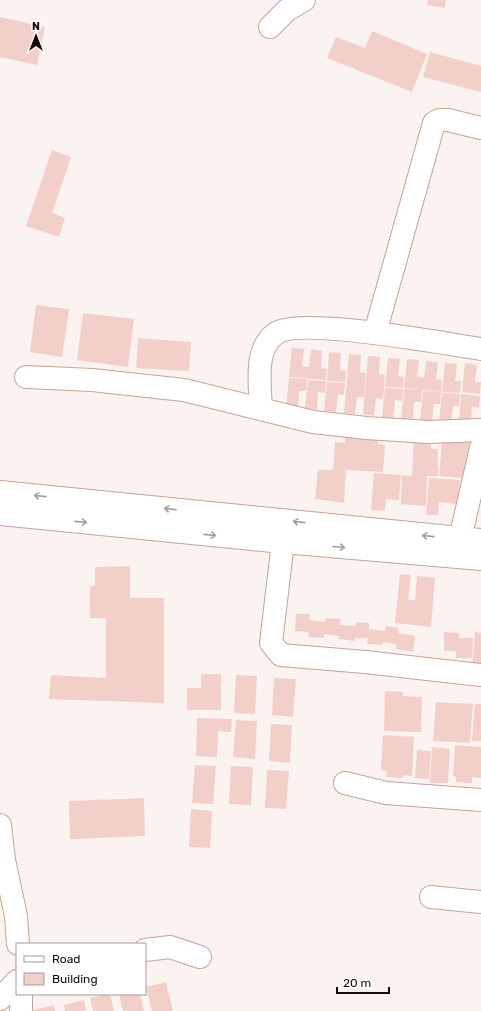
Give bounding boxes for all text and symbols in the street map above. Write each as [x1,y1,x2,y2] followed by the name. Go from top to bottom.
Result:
[16,16,56,56] north arrow
[32,20,40,33] text: N
[34,492,47,500] one-way arrow
[164,505,177,513] one-way arrow
[74,518,87,525] one-way arrow
[293,519,306,526] one-way arrow
[203,531,216,538] one-way arrow
[422,532,435,539] one-way arrow
[332,543,345,550] one-way arrow
[16,943,146,995] legend
[52,952,80,966] text: Road
[337,969,389,995] scale bar
[52,972,98,986] text: Building
[343,976,371,990] text: 20 m

